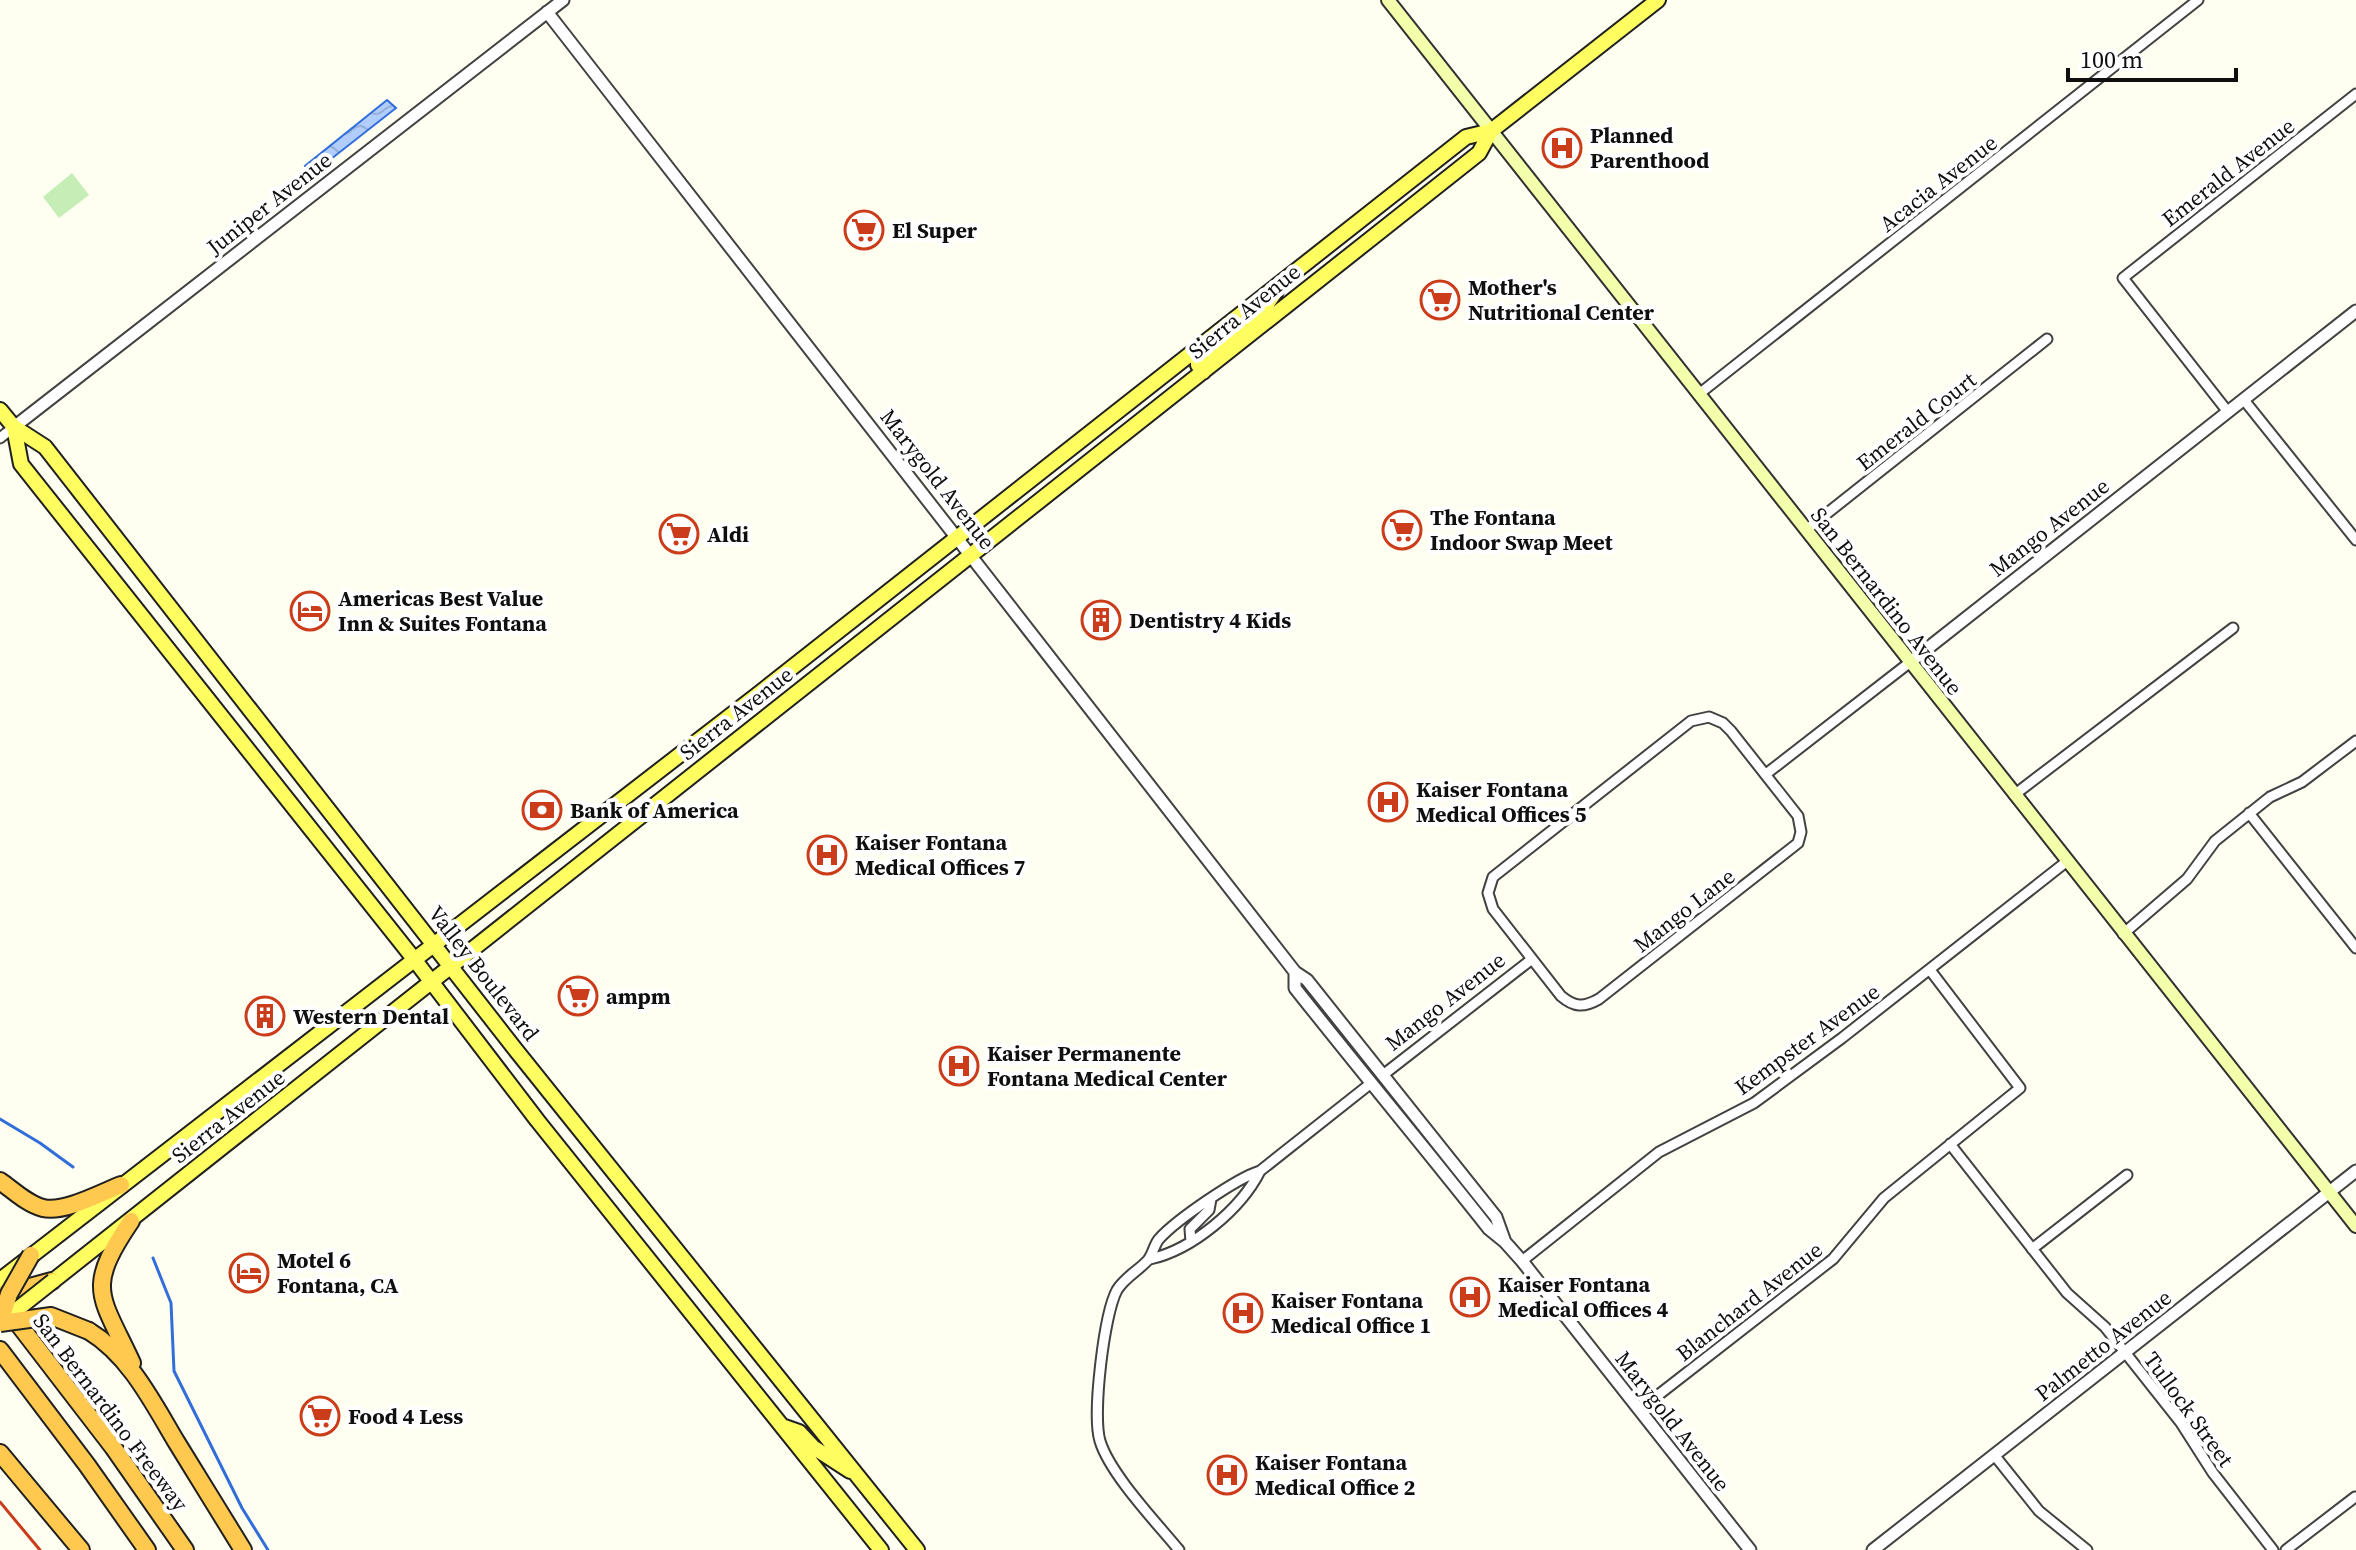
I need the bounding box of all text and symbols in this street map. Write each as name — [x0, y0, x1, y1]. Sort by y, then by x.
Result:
scale bar — [2068, 32, 2236, 82]
text: 100 m — [2080, 43, 2143, 76]
street label: Emerald Avenue — [2155, 111, 2301, 233]
place label: Planned Parenthood — [1590, 120, 1709, 175]
hospital icon: Planned Parenthood — [1541, 127, 1583, 169]
street label: Acacia Avenue — [1873, 127, 2003, 239]
street label: Juniper Avenue — [200, 145, 338, 262]
supermarket icon: El Super — [843, 209, 885, 251]
place label: El Super — [892, 215, 978, 245]
street label: Sierra Avenue — [1182, 257, 1306, 365]
place label: Mother's Nutritional Center — [1468, 272, 1655, 327]
supermarket icon: Mother's Nutritional Center — [1419, 279, 1461, 321]
street label: Emerald Court — [1850, 364, 1983, 477]
street label: Marygold Avenue — [874, 403, 1002, 555]
street label: Mango Avenue — [1983, 471, 2115, 583]
street label: San Bernardino Avenue — [1804, 501, 1970, 701]
place label: The Fontana Indoor Swap Meet — [1430, 502, 1614, 557]
supermarket icon: The Fontana Indoor Swap Meet — [1381, 509, 1423, 551]
supermarket icon: Aldi — [658, 513, 700, 555]
place label: Aldi — [707, 519, 749, 549]
place label: Americas Best Value Inn & Suites Fontana — [338, 583, 547, 638]
hotel icon: Americas Best Value Inn & Suites Fontana — [289, 590, 331, 632]
building icon: Dentistry 4 Kids — [1080, 599, 1122, 641]
place label: Dentistry 4 Kids — [1129, 605, 1291, 635]
street label: Sierra Avenue — [673, 659, 799, 767]
place label: Kaiser Fontana Medical Offices 5 — [1416, 774, 1587, 829]
hospital icon: Kaiser Fontana Medical Offices 5 — [1367, 781, 1409, 823]
bank icon: Bank of America — [521, 789, 563, 831]
place label: Bank of America — [570, 795, 739, 825]
place label: Kaiser Fontana Medical Offices 7 — [855, 827, 1026, 882]
hospital icon: Kaiser Fontana Medical Offices 7 — [806, 834, 848, 876]
street label: Mango Lane — [1627, 861, 1741, 959]
street label: Valley Boulevard — [422, 899, 547, 1047]
street label: Mango Avenue — [1379, 945, 1511, 1057]
supermarket icon: ampm — [557, 975, 599, 1017]
street label: Kempster Avenue — [1728, 976, 1886, 1102]
place label: ampm — [606, 981, 671, 1011]
building icon: Western Dental — [244, 995, 286, 1037]
place label: Western Dental — [293, 1001, 449, 1031]
place label: Kaiser Permanente Fontana Medical Center — [987, 1038, 1228, 1093]
hospital icon: Kaiser Permanente Fontana Medical Center — [938, 1045, 980, 1087]
street label: Sierra Avenue — [165, 1062, 291, 1170]
street label: Blanchard Avenue — [1670, 1234, 1828, 1368]
place label: Motel 6 Fontana, CA — [277, 1245, 399, 1300]
hotel icon: Motel 6 Fontana, CA — [228, 1252, 270, 1294]
place label: Kaiser Fontana Medical Offices 4 — [1498, 1269, 1669, 1324]
hospital icon: Kaiser Fontana Medical Offices 4 — [1449, 1276, 1491, 1318]
street label: Palmetto Avenue — [2028, 1282, 2178, 1408]
place label: Kaiser Fontana Medical Office 1 — [1271, 1285, 1431, 1340]
hospital icon: Kaiser Fontana Medical Office 1 — [1222, 1292, 1264, 1334]
street label: San Bernardino Freeway — [27, 1307, 196, 1518]
street label: Marygold Avenue — [1609, 1345, 1737, 1497]
street label: Tullock Street — [2137, 1345, 2241, 1473]
supermarket icon: Food 4 Less — [299, 1395, 341, 1437]
place label: Food 4 Less — [348, 1401, 463, 1431]
place label: Kaiser Fontana Medical Office 2 — [1255, 1447, 1416, 1502]
hospital icon: Kaiser Fontana Medical Office 2 — [1206, 1454, 1248, 1496]

